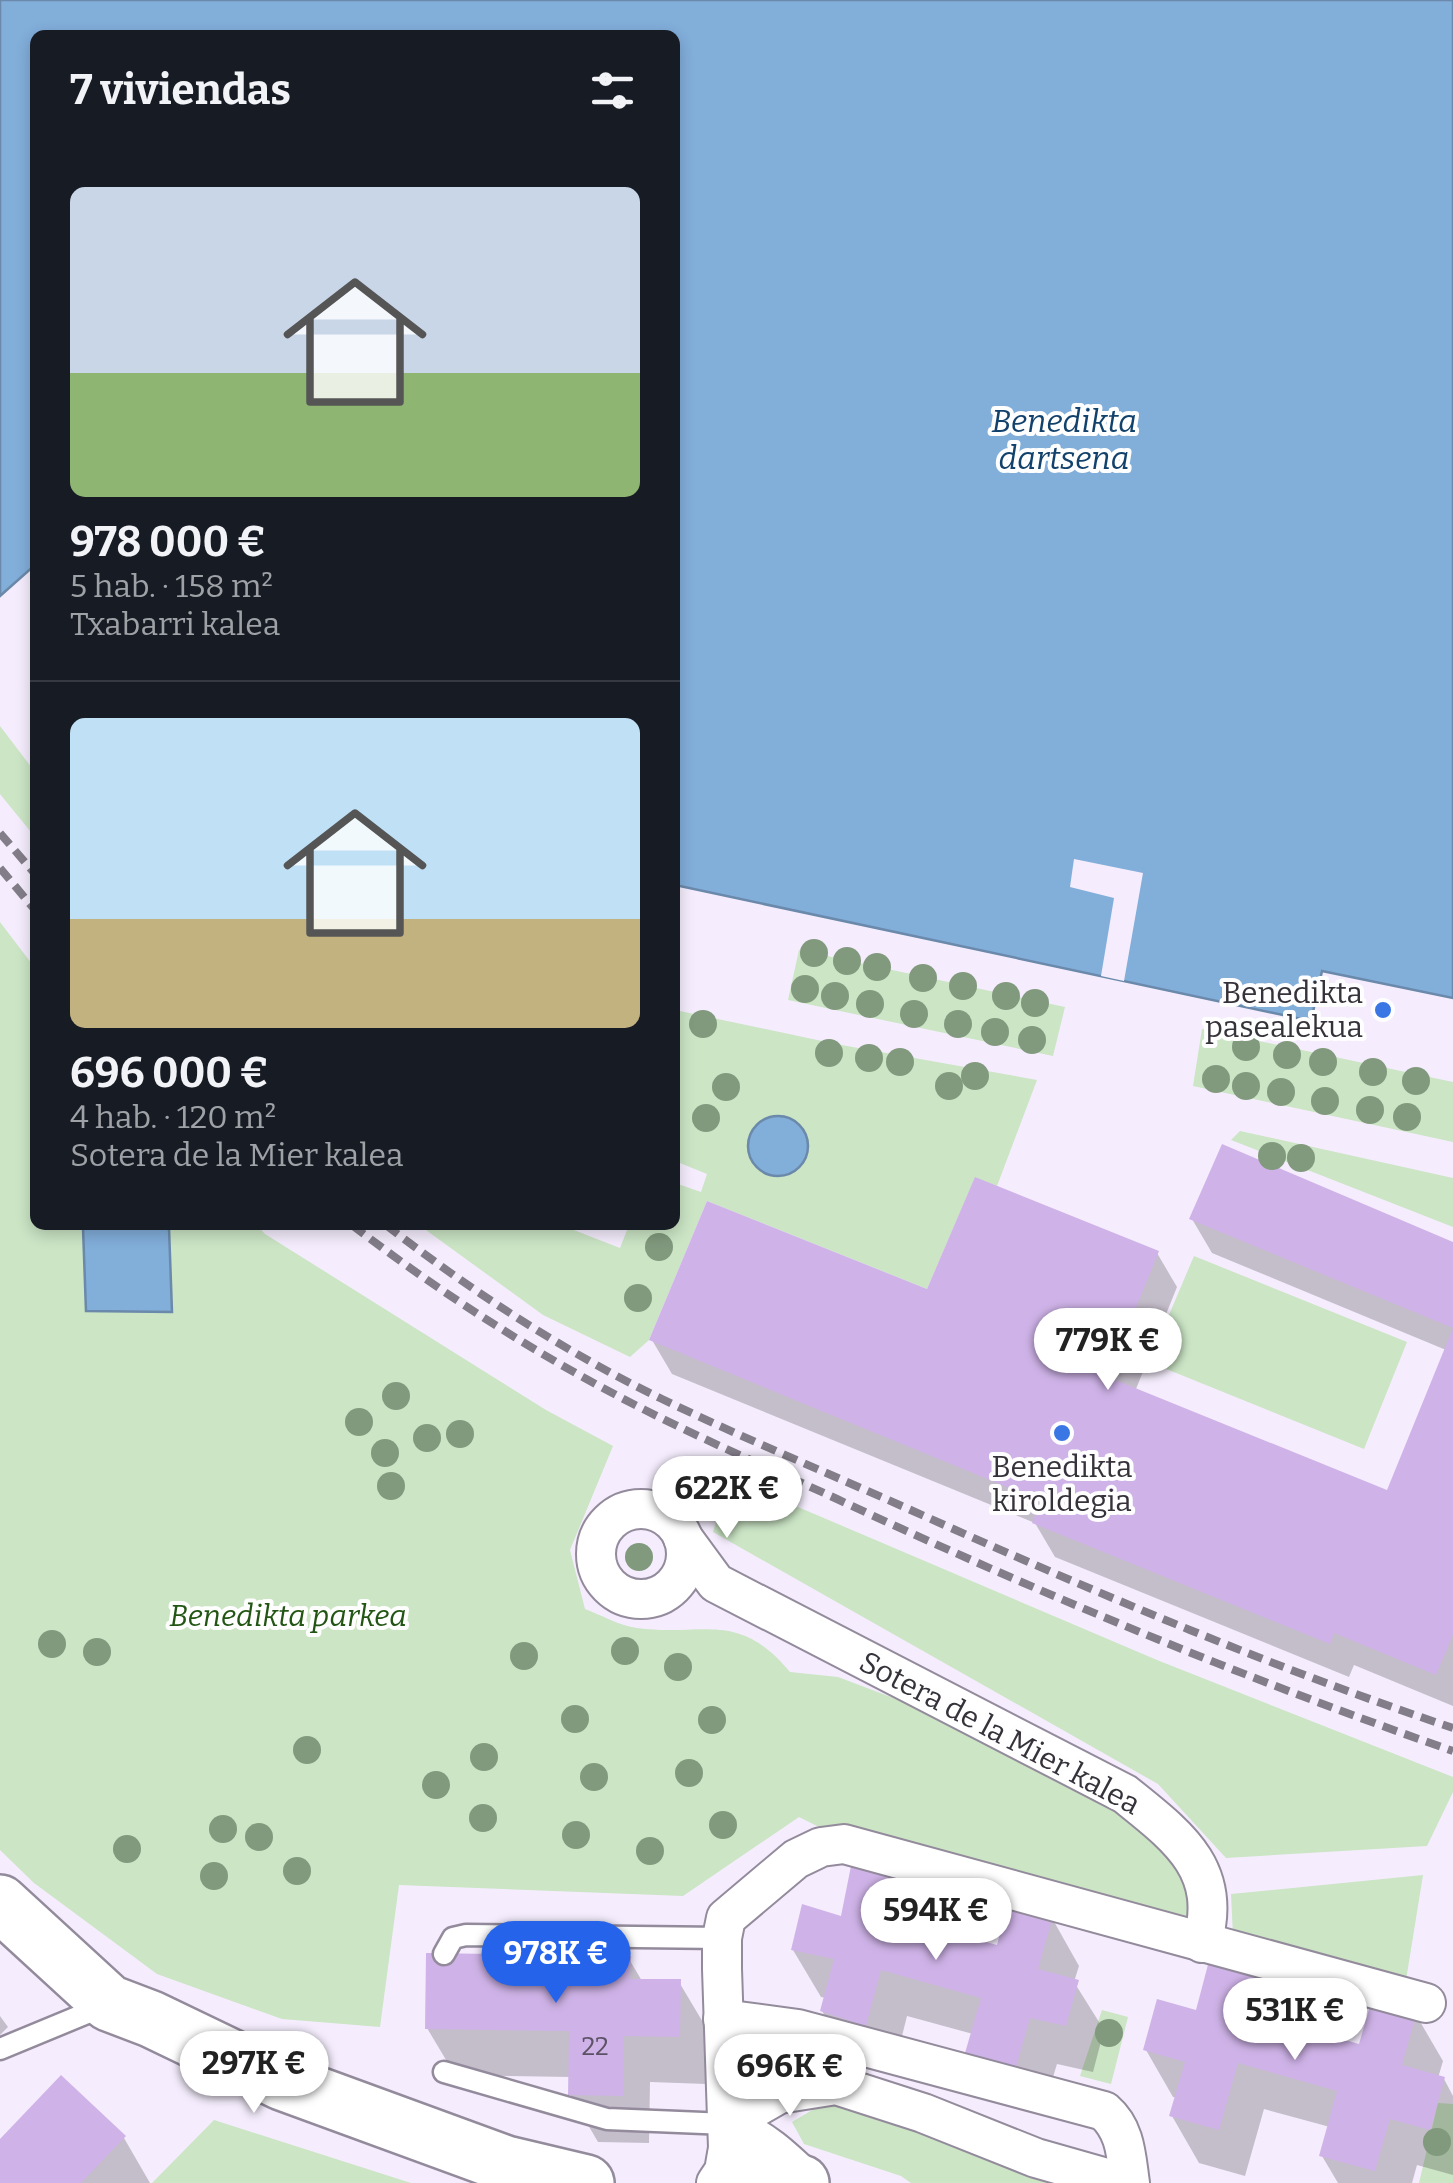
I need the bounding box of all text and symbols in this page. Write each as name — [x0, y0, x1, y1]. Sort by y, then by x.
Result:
icon: filters — [585, 63, 640, 118]
text: 7 viviendas — [70, 65, 291, 115]
icon: home — [265, 252, 445, 432]
water label: Benedikta dartsena — [991, 402, 1137, 477]
text: 978 000 € — [70, 517, 266, 567]
text: 5 hab. · 158 m² — [70, 567, 273, 605]
text: Txabarri kalea — [70, 605, 280, 643]
icon: home — [265, 783, 445, 963]
place label: Benedikta pasealekua — [1205, 975, 1363, 1045]
marker: Benedikta pasealekua — [1372, 999, 1394, 1021]
text: 696 000 € — [70, 1048, 269, 1098]
text: 4 hab. · 120 m² — [70, 1098, 276, 1136]
text: Sotera de la Mier kalea — [70, 1136, 404, 1174]
pin: 779K € — [1027, 1308, 1189, 1393]
text: 779K € — [1056, 1321, 1160, 1359]
marker: Benedikta kiroldegia — [1051, 1422, 1073, 1444]
place label: Benedikta kiroldegia — [991, 1449, 1133, 1519]
pin: 622K € — [646, 1456, 808, 1541]
text: 622K € — [674, 1469, 780, 1507]
park label: Benedikta parkea — [169, 1598, 407, 1634]
street label: Sotera de la Mier kalea — [854, 1644, 1146, 1822]
pin: 594K € — [855, 1878, 1017, 1963]
text: 594K € — [883, 1891, 989, 1929]
pin: 978K € — [475, 1921, 637, 2006]
text: 978K € — [504, 1934, 608, 1972]
pin: 531K € — [1214, 1978, 1376, 2063]
text: 531K € — [1245, 1991, 1345, 2029]
pin: 297K € — [173, 2031, 335, 2116]
house number: 22 — [581, 2032, 609, 2062]
pin: 696K € — [709, 2034, 871, 2119]
text: 297K € — [202, 2044, 306, 2082]
text: 696K € — [736, 2047, 844, 2085]

